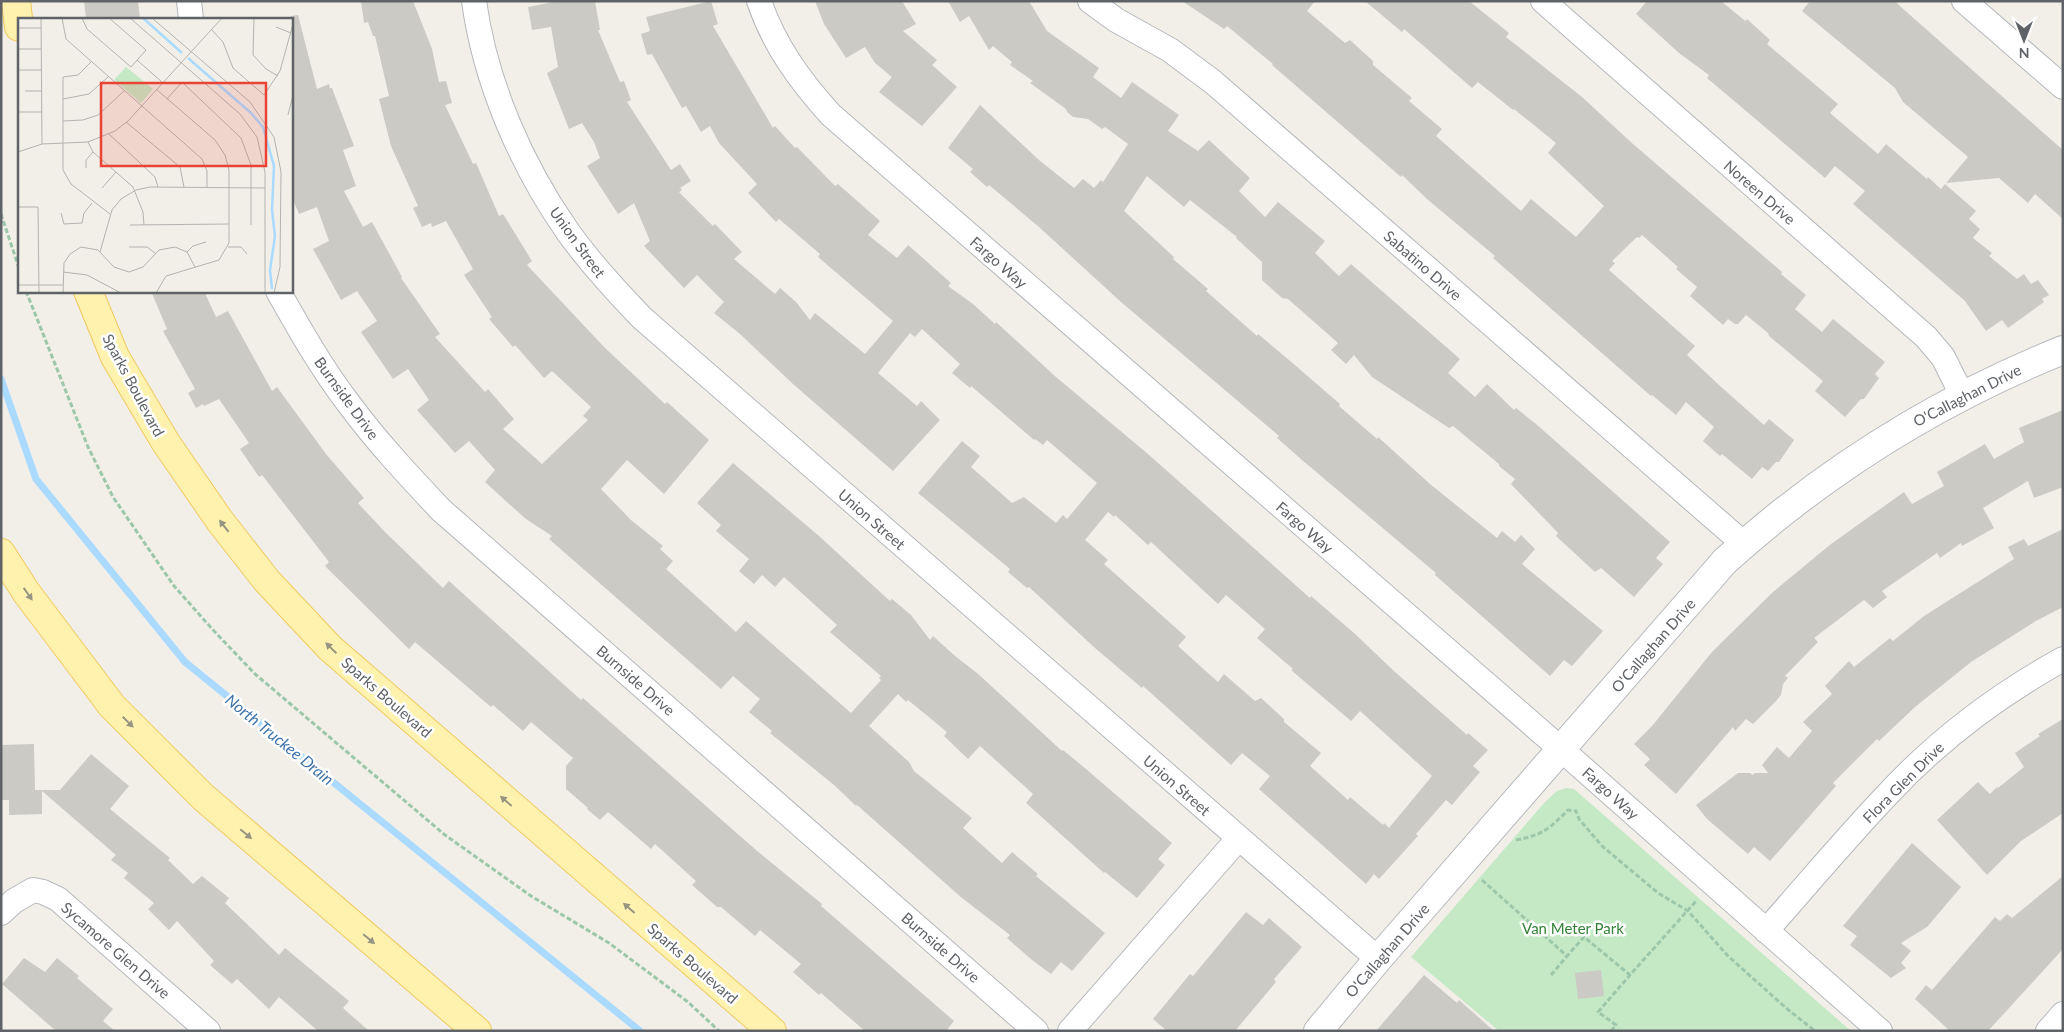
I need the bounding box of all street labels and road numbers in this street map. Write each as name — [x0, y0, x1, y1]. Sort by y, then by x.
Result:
street label: Noreen Drive — [1721, 156, 1799, 228]
street label: Union Street — [546, 203, 610, 281]
street label: Sabatino Drive — [1381, 226, 1466, 304]
street label: Fargo Way — [967, 232, 1031, 292]
street label: Sparks Boulevard — [99, 331, 169, 439]
street label: Burnside Drive — [311, 353, 383, 443]
street label: O'Callaghan Drive — [1910, 360, 2024, 430]
street label: Union Street — [835, 485, 910, 553]
street label: Fargo Way — [1273, 497, 1337, 557]
street label: O'Callaghan Drive — [1607, 594, 1699, 696]
street label: Burnside Drive — [593, 641, 679, 719]
street label: Sparks Boulevard — [338, 653, 436, 741]
street label: Flora Glen Drive — [1859, 738, 1947, 826]
street label: Union Street — [1140, 751, 1215, 819]
street label: Fargo Way — [1579, 763, 1643, 823]
street label: Sycamore Glen Drive — [58, 898, 174, 1002]
street label: O'Callaghan Drive — [1341, 899, 1433, 1001]
street label: Burnside Drive — [898, 908, 984, 986]
street label: Sparks Boulevard — [644, 919, 742, 1007]

